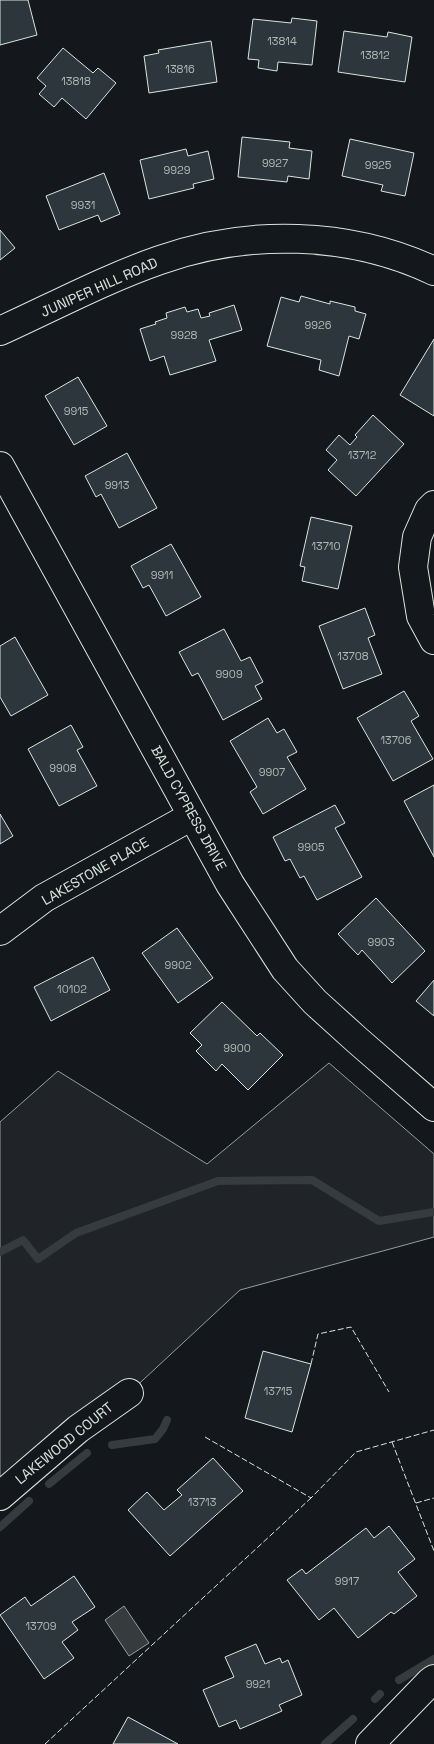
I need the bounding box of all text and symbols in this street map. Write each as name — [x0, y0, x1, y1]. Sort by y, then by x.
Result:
house number: 13814 — [267, 34, 297, 48]
house number: 13812 — [360, 48, 390, 62]
house number: 13816 — [165, 62, 195, 76]
house number: 13818 — [61, 74, 91, 88]
house number: 9927 — [262, 156, 288, 170]
house number: 9925 — [365, 158, 392, 172]
house number: 9929 — [164, 163, 191, 177]
house number: 9931 — [71, 198, 95, 212]
street label: JUNIPER HILL ROAD — [38, 253, 160, 321]
house number: 9926 — [305, 318, 332, 332]
house number: 9928 — [171, 328, 198, 342]
house number: 9915 — [64, 404, 89, 418]
house number: 13712 — [348, 448, 377, 462]
house number: 9913 — [105, 478, 130, 492]
house number: 13710 — [312, 539, 341, 553]
house number: 9911 — [151, 568, 173, 582]
house number: 13708 — [337, 649, 369, 663]
house number: 9909 — [215, 667, 243, 681]
house number: 13706 — [380, 733, 412, 747]
street label: BALD CYPRESS DRIVE — [147, 742, 231, 874]
house number: 9908 — [49, 761, 77, 775]
house number: 9907 — [259, 765, 285, 779]
street label: LAKESTONE PLACE — [38, 833, 152, 909]
house number: 9905 — [297, 840, 325, 854]
house number: 9903 — [367, 935, 395, 949]
house number: 9902 — [164, 958, 192, 972]
house number: 10102 — [57, 982, 87, 996]
house number: 9900 — [223, 1041, 251, 1055]
house number: 13715 — [264, 1384, 293, 1398]
street label: LAKEWOOD COURT — [11, 1398, 117, 1488]
house number: 13713 — [188, 1495, 217, 1509]
house number: 9917 — [335, 1574, 359, 1588]
house number: 13709 — [25, 1619, 57, 1633]
house number: 9921 — [246, 1677, 270, 1691]

